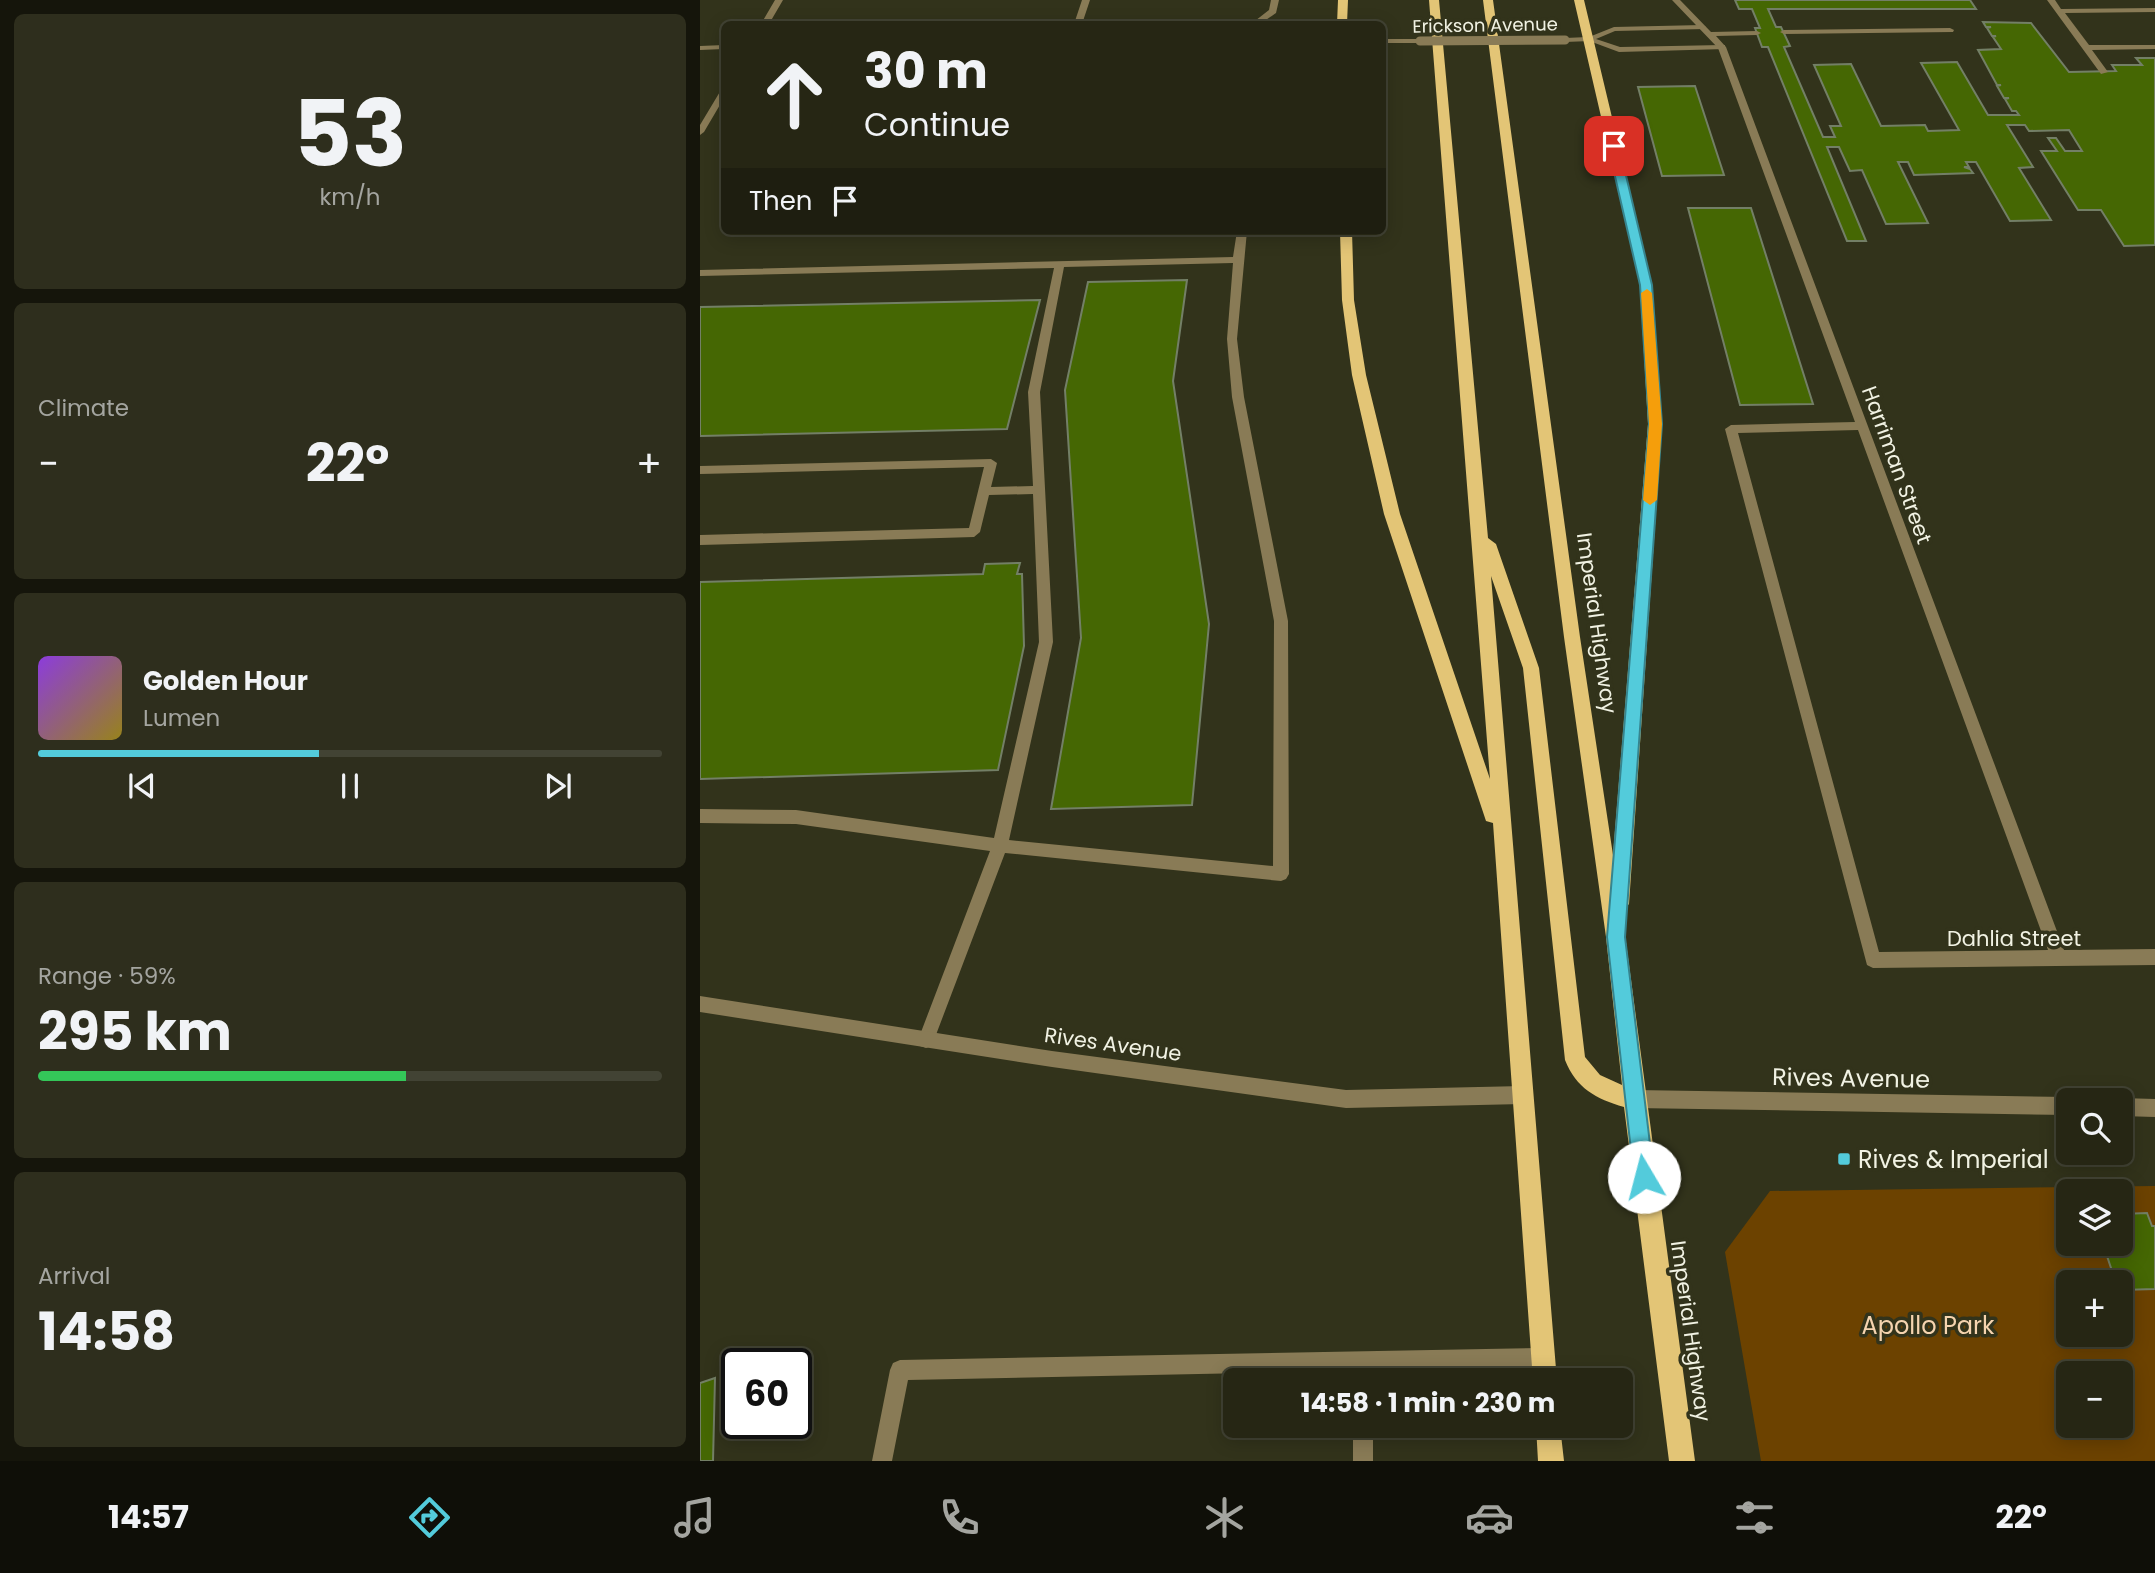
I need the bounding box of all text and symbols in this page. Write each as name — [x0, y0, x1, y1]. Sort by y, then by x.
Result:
street label: Erickson Avenue — [1412, 11, 1558, 39]
text: 30 m — [864, 37, 988, 105]
icon: ahead — [749, 49, 840, 140]
text: 53 — [293, 70, 407, 198]
text: Continue — [864, 102, 1010, 147]
pin — [1584, 116, 1644, 176]
icon: arrive — [1595, 127, 1633, 165]
text: km/h — [319, 181, 381, 213]
icon: arrive — [826, 182, 864, 220]
text: Then — [749, 183, 812, 219]
street label: Harriman Street — [1855, 382, 1939, 548]
text: Climate — [38, 392, 129, 424]
text: 22° — [306, 427, 389, 500]
text: − — [38, 437, 59, 490]
text: + — [636, 437, 662, 490]
street label: Imperial Highway — [1570, 531, 1624, 716]
text: Golden Hour — [143, 663, 308, 699]
text: Lumen — [143, 702, 220, 734]
icon: previous — [123, 767, 161, 805]
icon: pause — [331, 767, 369, 805]
icon: next — [539, 767, 577, 805]
street label: Dahlia Street — [1947, 924, 2081, 953]
text: Range · 59% — [38, 960, 176, 992]
text: 295 km — [38, 995, 232, 1068]
street label: Rives Avenue — [1043, 1020, 1183, 1068]
street label: Rives Avenue — [1772, 1060, 1930, 1096]
map controls — [2056, 1088, 2133, 1438]
button: search — [2056, 1088, 2133, 1165]
position arrow — [1607, 1140, 1681, 1214]
place label: Rives & Imperial — [1858, 1143, 2049, 1176]
marker: Rives & Imperial — [1836, 1151, 1852, 1167]
button: layers — [2056, 1179, 2133, 1256]
street label: Imperial Highway — [1664, 1239, 1718, 1424]
text: Arrival — [38, 1260, 110, 1292]
button: + — [2056, 1270, 2133, 1347]
text: 14:58 — [38, 1295, 175, 1368]
park label: Apollo Park — [1862, 1309, 1995, 1342]
speed limit sign: 60 — [721, 1348, 812, 1439]
button: − — [2056, 1361, 2133, 1438]
text: 14:58 · 1 min · 230 m — [1301, 1385, 1555, 1421]
icon: directions — [405, 1493, 454, 1542]
icon: music — [670, 1493, 719, 1542]
icon: phone — [935, 1493, 984, 1542]
icon: climate — [1200, 1493, 1249, 1542]
icon: car — [1465, 1493, 1514, 1542]
icon: filters — [1730, 1493, 1779, 1542]
text: 14:57 — [108, 1494, 189, 1539]
text: 22° — [1996, 1494, 2047, 1539]

